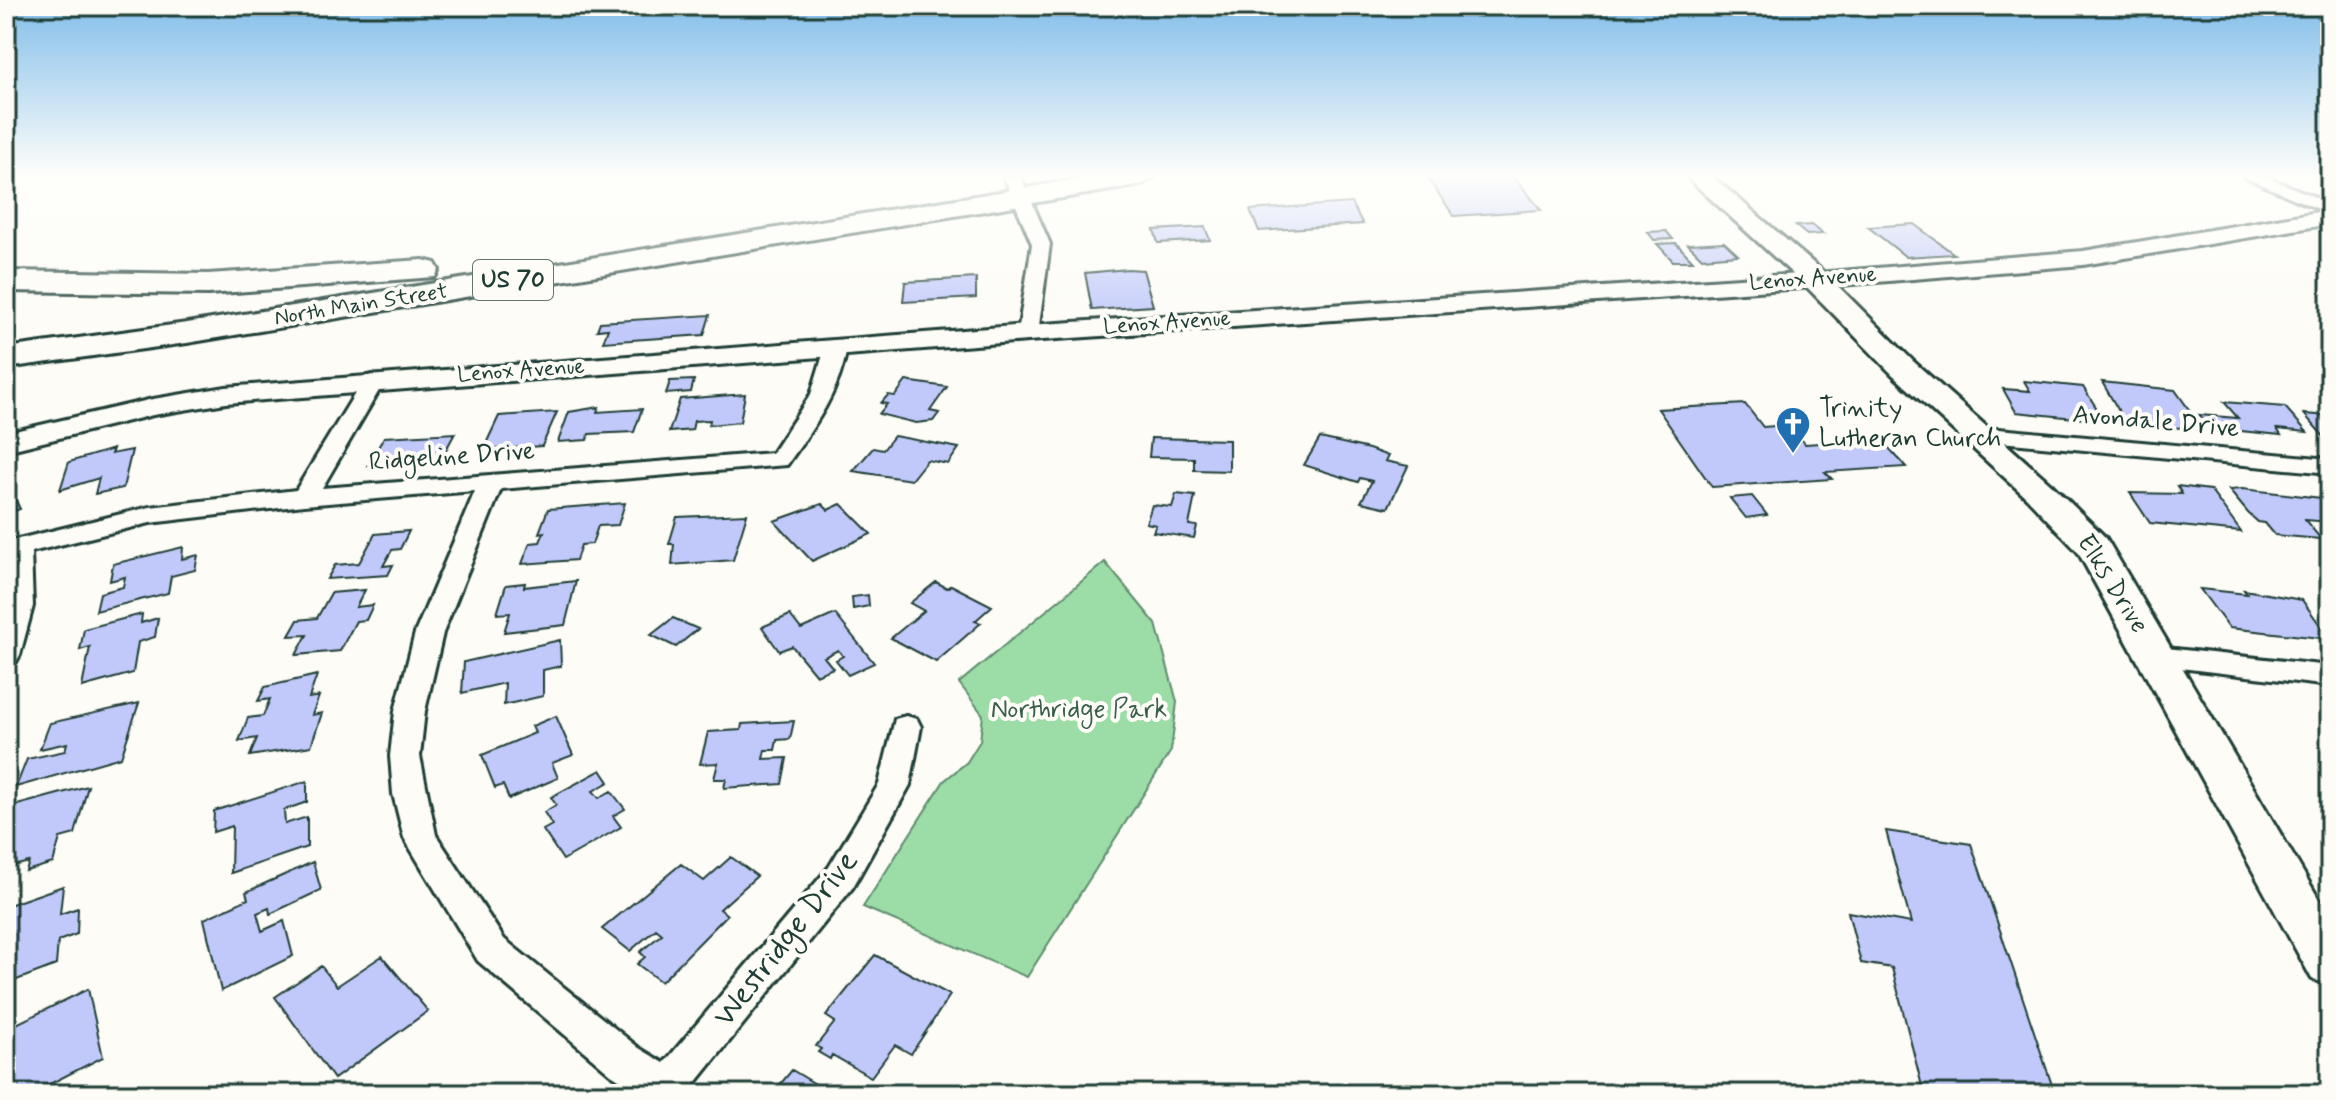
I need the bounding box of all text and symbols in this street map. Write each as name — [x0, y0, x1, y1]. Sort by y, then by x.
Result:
road number: US 70 — [473, 260, 553, 300]
street label: Lenox Avenue — [1748, 261, 1878, 297]
street label: North Main Street — [272, 277, 450, 333]
street label: Lenox Avenue — [1102, 305, 1232, 341]
street label: Lenox Avenue — [456, 353, 586, 389]
place label: Trinity Lutheran Church — [1819, 392, 2001, 456]
street label: Avondale Drive — [2071, 398, 2241, 446]
church icon: Trinity Lutheran Church — [1774, 405, 1812, 455]
street label: Ridgeline Drive — [368, 434, 536, 482]
street label: Elks Drive — [2068, 528, 2156, 640]
park label: Northridge Park — [991, 693, 1167, 729]
street label: Westridge Drive — [704, 842, 870, 1037]

